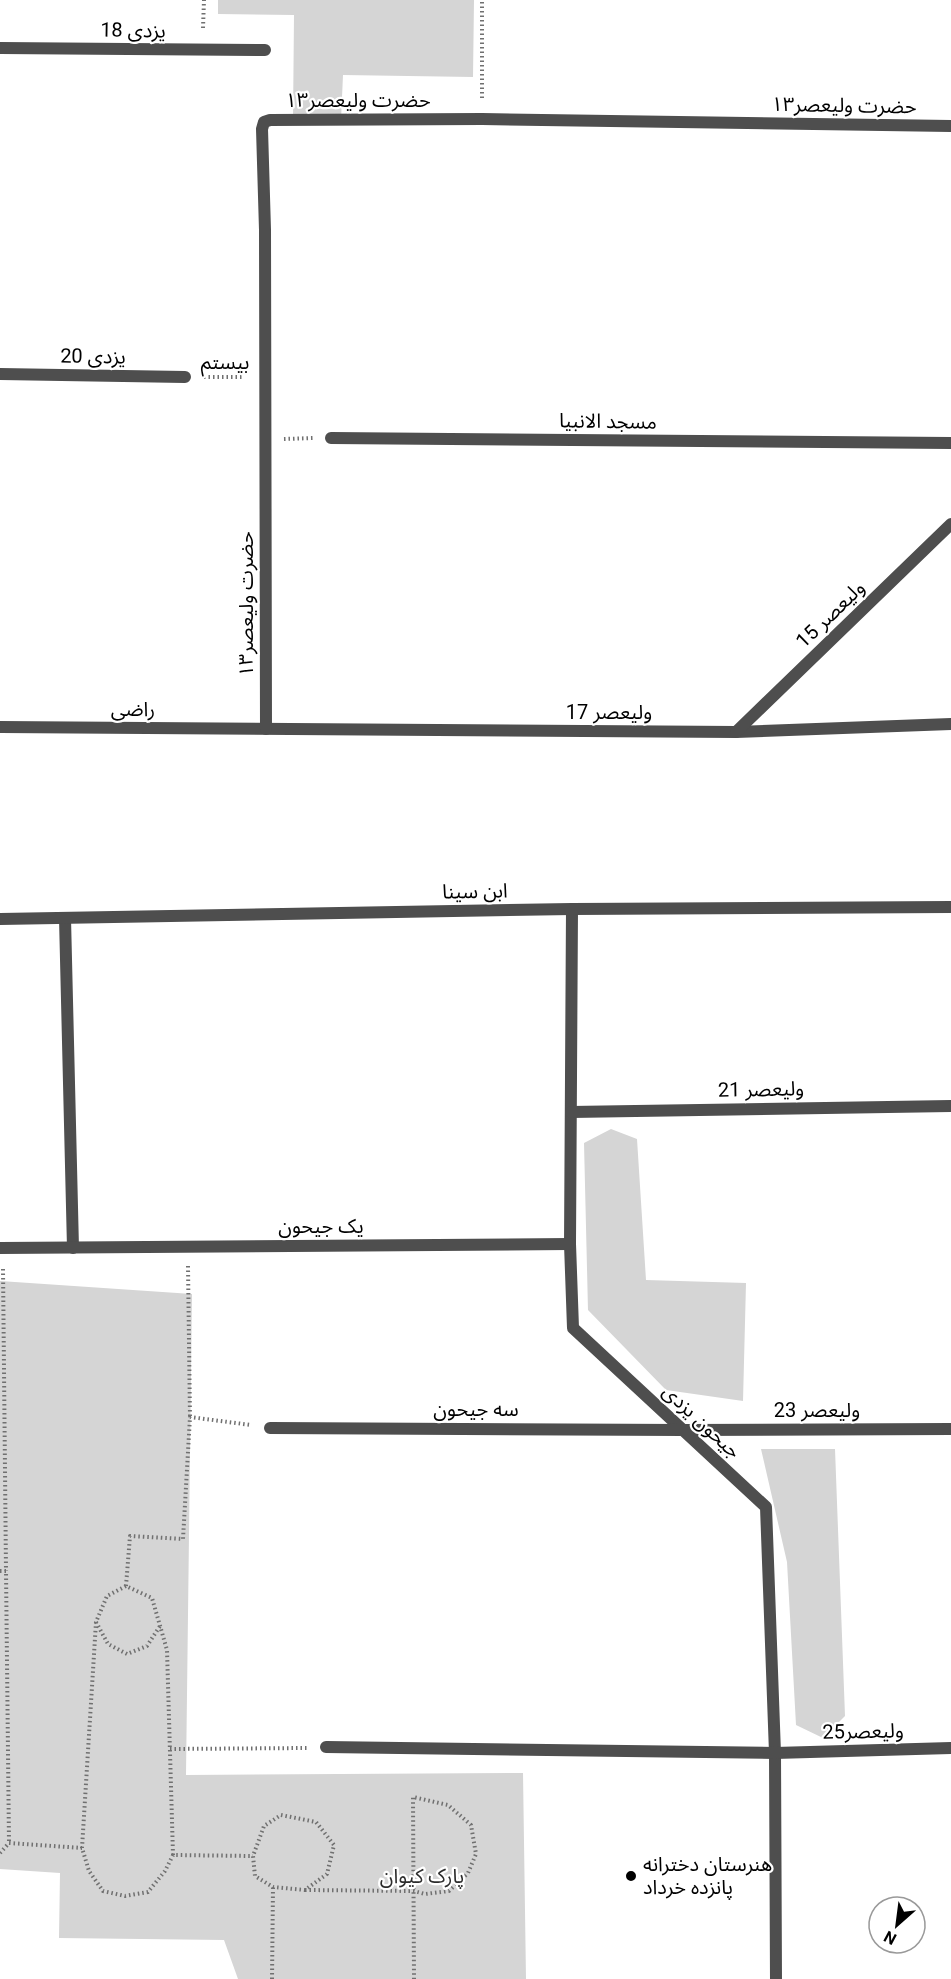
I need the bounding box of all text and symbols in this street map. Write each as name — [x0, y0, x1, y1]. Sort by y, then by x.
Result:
street label: یزدی 18 — [100, 17, 166, 43]
street label: حضرت ولیعصر۱۳ — [285, 88, 431, 112]
street label: حضرت ولیعصر۱۳ — [771, 92, 917, 118]
street label: یزدی 20 — [60, 343, 126, 369]
street label: بیستم — [201, 350, 249, 377]
street label: مسجد الانبیا — [559, 408, 657, 434]
street label: حضرت ولیعصر۱۳ — [234, 531, 258, 677]
street label: ولیعصر 15 — [791, 575, 869, 653]
street label: راضی — [111, 697, 155, 721]
street label: ولیعصر 17 — [566, 700, 652, 724]
street label: ابن سینا — [442, 878, 508, 904]
street label: ولیعصر 21 — [718, 1076, 804, 1102]
street label: یک جیحون — [278, 1214, 364, 1238]
street label: جیحون یزدی — [658, 1379, 746, 1463]
street label: سه جیحون — [433, 1397, 519, 1421]
street label: ولیعصر 23 — [774, 1398, 860, 1422]
street label: ولیعصر25 — [822, 1718, 904, 1744]
place label: هنرستان دخترانه پانزده خرداد — [643, 1852, 772, 1900]
park label: پارک کیوان — [380, 1864, 464, 1889]
marker: هنرستان دخترانه پانزده خرداد — [624, 1869, 638, 1883]
north arrow — [867, 1895, 927, 1955]
text: N — [881, 1927, 900, 1949]

